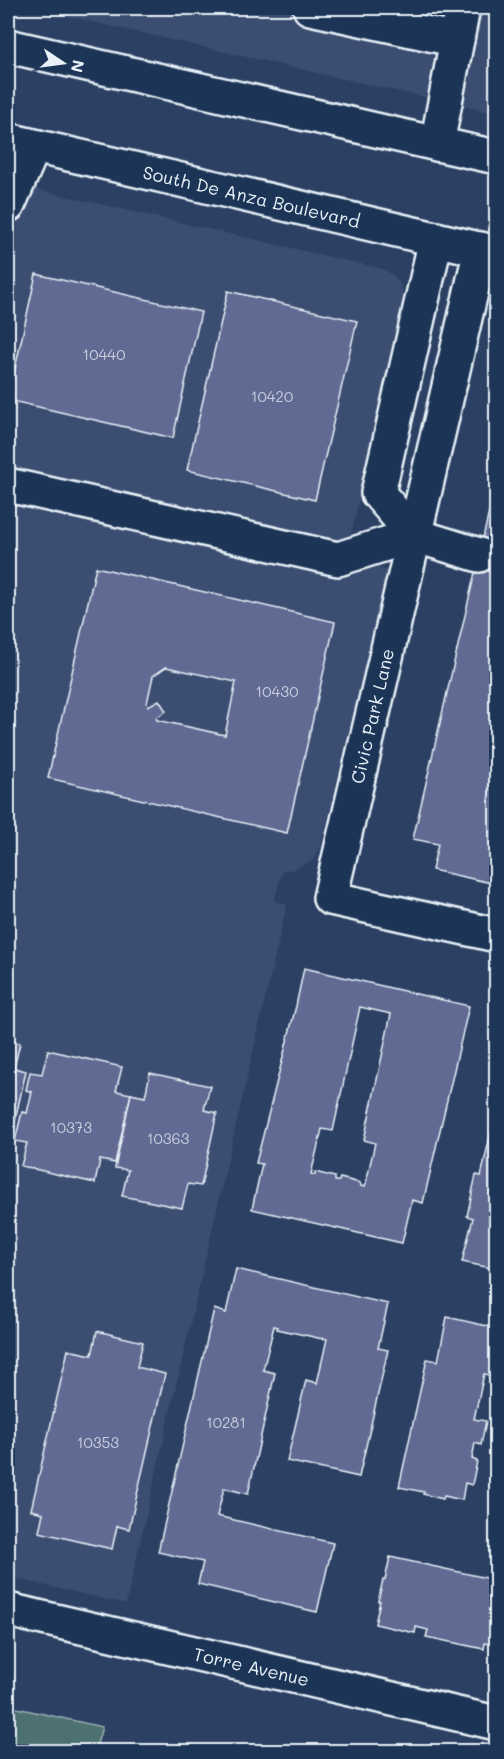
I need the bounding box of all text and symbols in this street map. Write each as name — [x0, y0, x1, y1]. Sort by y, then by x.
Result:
north arrow — [33, 33, 93, 93]
text: N — [67, 58, 90, 75]
street label: South De Anza Boulevard — [141, 160, 362, 233]
house number: 10440 — [83, 344, 125, 364]
house number: 10420 — [251, 386, 293, 406]
street label: Civic Park Lane — [345, 646, 399, 786]
house number: 10430 — [256, 681, 298, 701]
house number: 10373 — [50, 1117, 92, 1137]
house number: 10363 — [147, 1128, 190, 1148]
house number: 10281 — [206, 1412, 246, 1432]
house number: 10353 — [77, 1432, 119, 1452]
street label: Torre Avenue — [191, 1641, 312, 1691]

